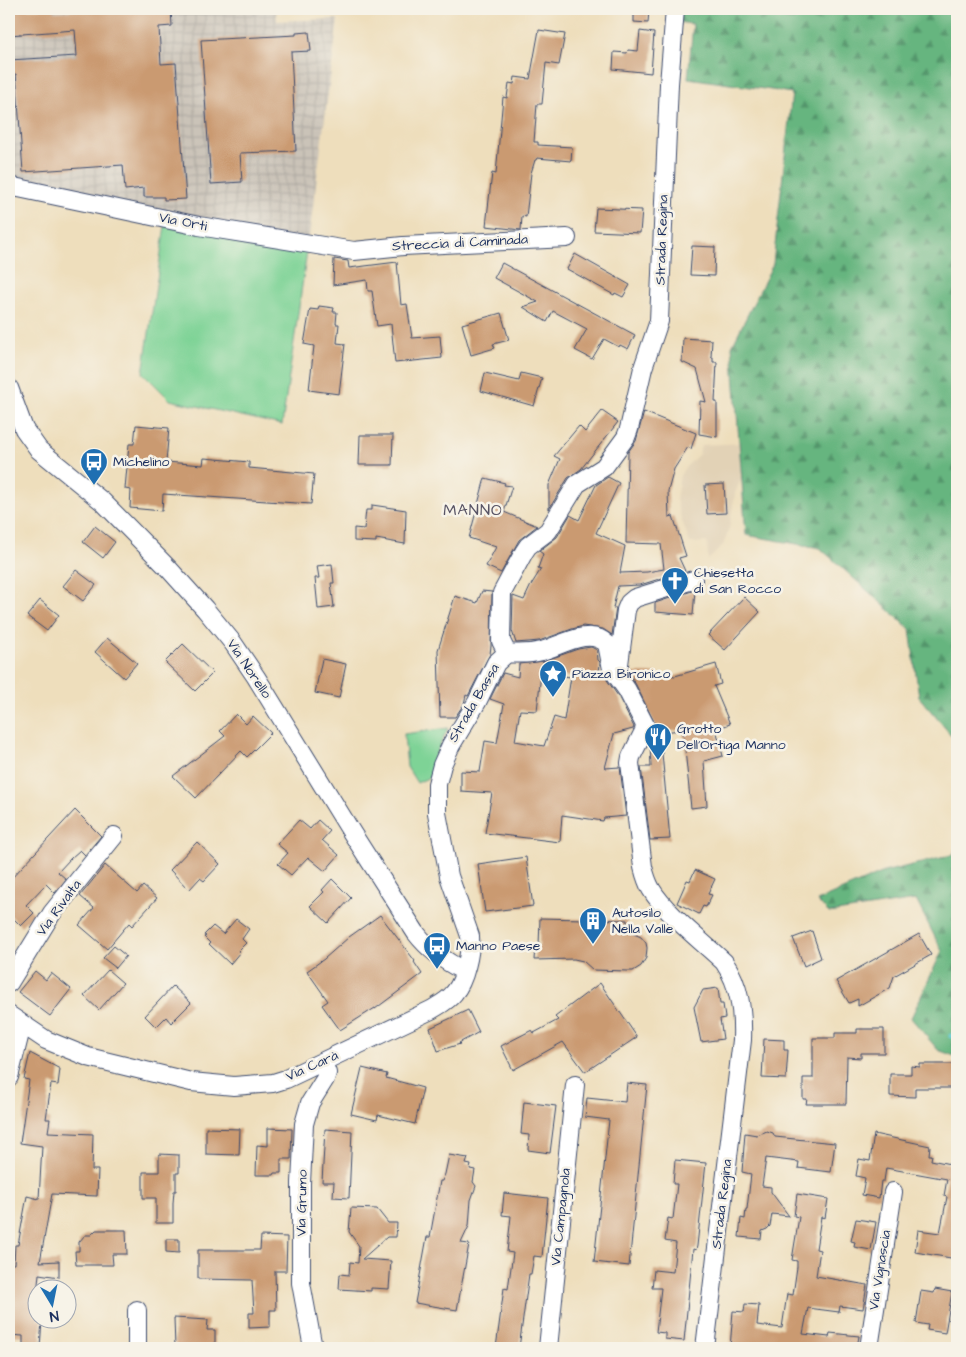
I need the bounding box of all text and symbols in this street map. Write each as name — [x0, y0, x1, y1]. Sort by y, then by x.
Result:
street label: Strada Regina — [650, 194, 674, 286]
street label: Via Orti — [157, 208, 209, 236]
street label: Streccia di Caminada — [392, 229, 528, 257]
bus stop icon: Michelino — [79, 447, 109, 486]
place label: Michelino — [113, 452, 169, 472]
district label: MANNO — [443, 499, 503, 521]
place label: Chiesetta di San Rocco — [694, 563, 781, 599]
church icon: Chiesetta di San Rocco — [660, 566, 690, 605]
street label: Via Norello — [222, 635, 276, 703]
place icon: Piazza Bironico — [538, 659, 568, 698]
street label: Strada Bassa — [443, 660, 505, 746]
place label: Piazza Bironico — [572, 664, 670, 684]
place label: Grotto Dell'Ortiga Manno — [677, 719, 786, 755]
restaurant icon: Grotto Dell'Ortiga Manno — [643, 722, 673, 761]
street label: Via Rivalta — [32, 876, 86, 940]
place label: Autosilo Nella Valle — [612, 903, 674, 939]
building icon: Autosilo Nella Valle — [578, 906, 608, 945]
bus stop icon: Manno Paese — [422, 931, 452, 970]
place label: Manno Paese — [456, 936, 541, 956]
street label: Via Carà — [283, 1046, 341, 1086]
street label: Strada Regina — [707, 1158, 737, 1250]
street label: Via Campagnola — [546, 1167, 576, 1267]
street label: Via Grumo — [291, 1169, 313, 1237]
street label: Via Vignascia — [864, 1228, 896, 1312]
north arrow — [28, 1280, 78, 1330]
text: N — [48, 1305, 60, 1326]

